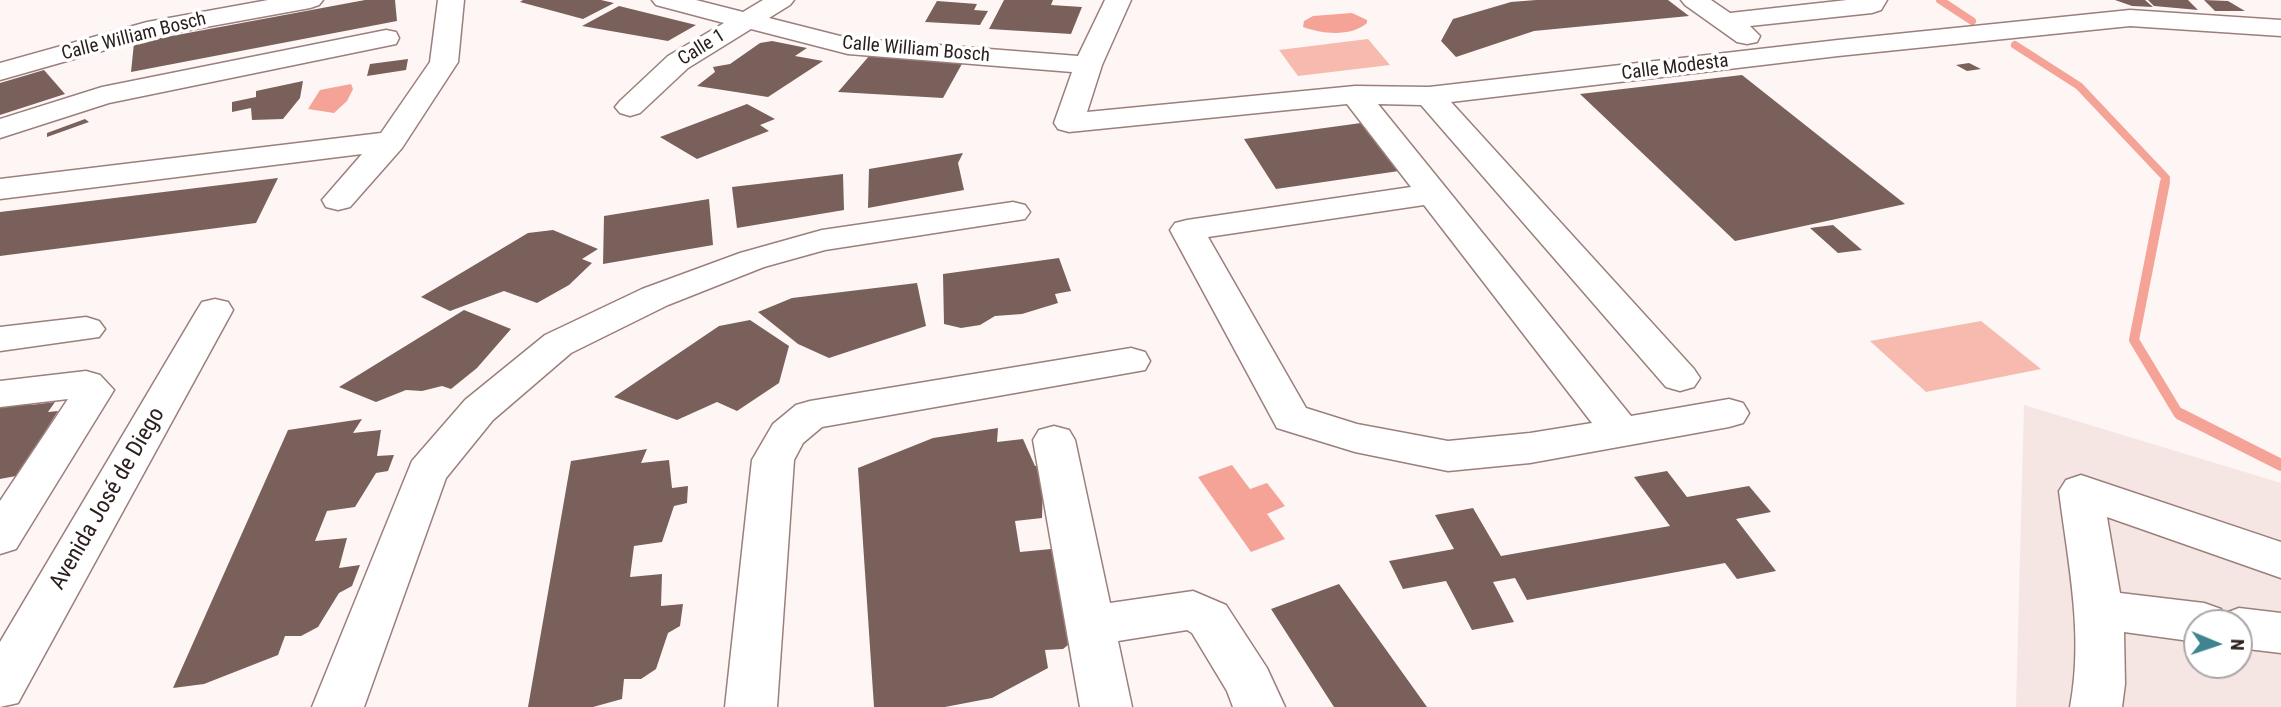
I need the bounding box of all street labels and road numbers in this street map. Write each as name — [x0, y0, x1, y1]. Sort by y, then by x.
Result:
street label: Calle William Bosch — [59, 8, 209, 66]
street label: Calle 1 — [674, 25, 730, 71]
street label: Calle William Bosch — [841, 32, 991, 68]
street label: Calle Modesta — [1620, 50, 1730, 86]
street label: Avenida José de Diego — [45, 403, 171, 595]

